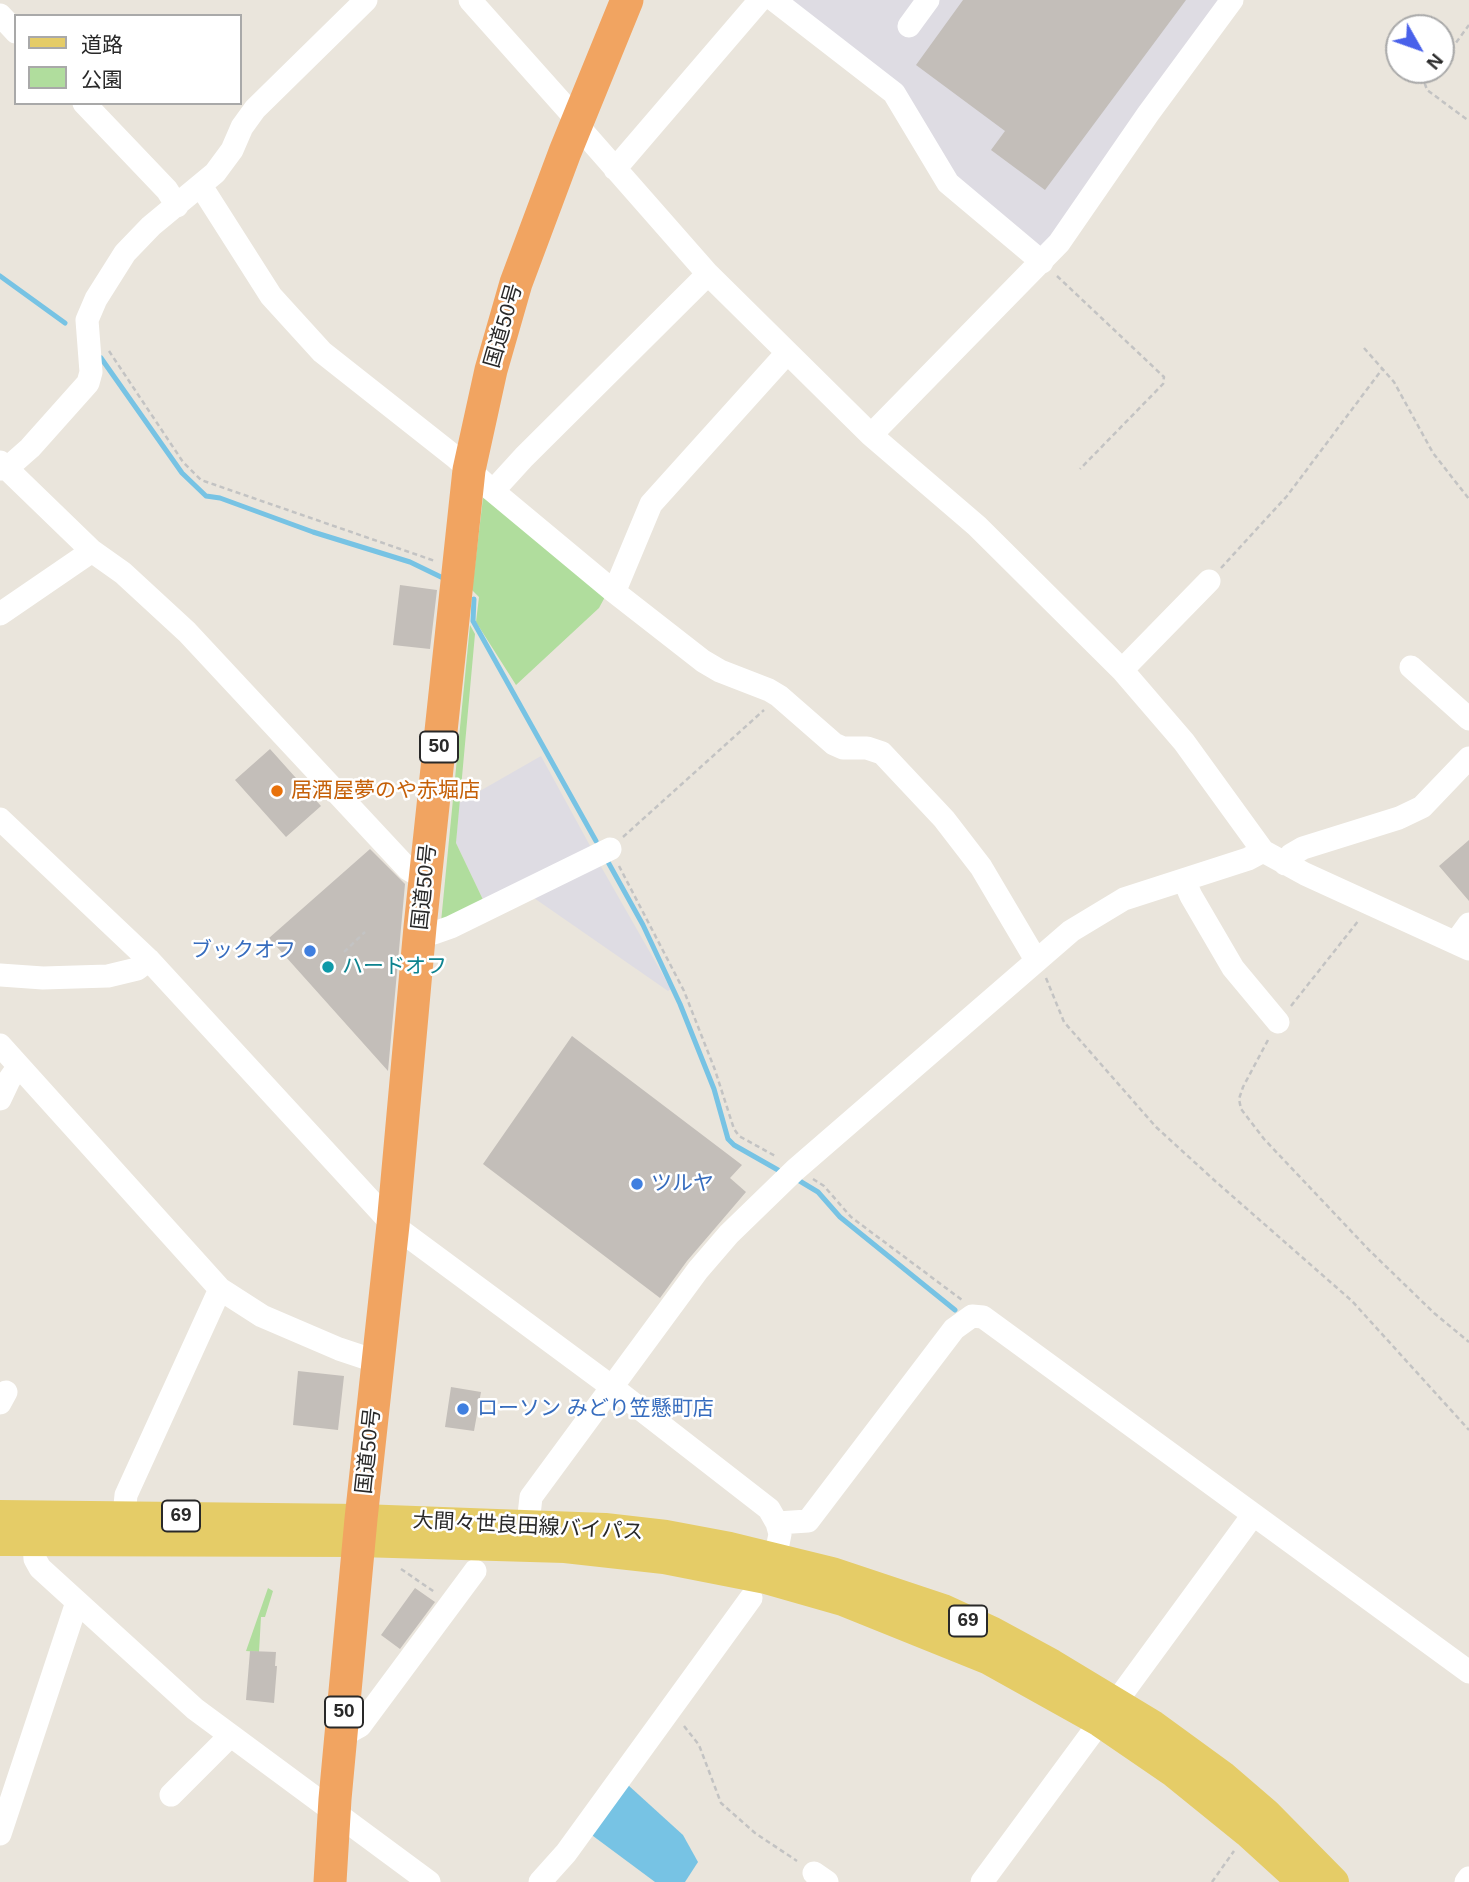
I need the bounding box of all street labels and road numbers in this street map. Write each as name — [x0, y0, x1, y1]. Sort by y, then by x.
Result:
street label: 国道50号 — [480, 281, 528, 371]
road number: 50 — [420, 732, 458, 762]
street label: 国道50号 — [408, 843, 442, 931]
street label: 国道50号 — [352, 1407, 386, 1495]
road number: 69 — [162, 1500, 200, 1532]
street label: 大間々世良田線バイパス — [412, 1508, 644, 1546]
road number: 69 — [949, 1606, 987, 1637]
road number: 50 — [325, 1696, 363, 1728]

